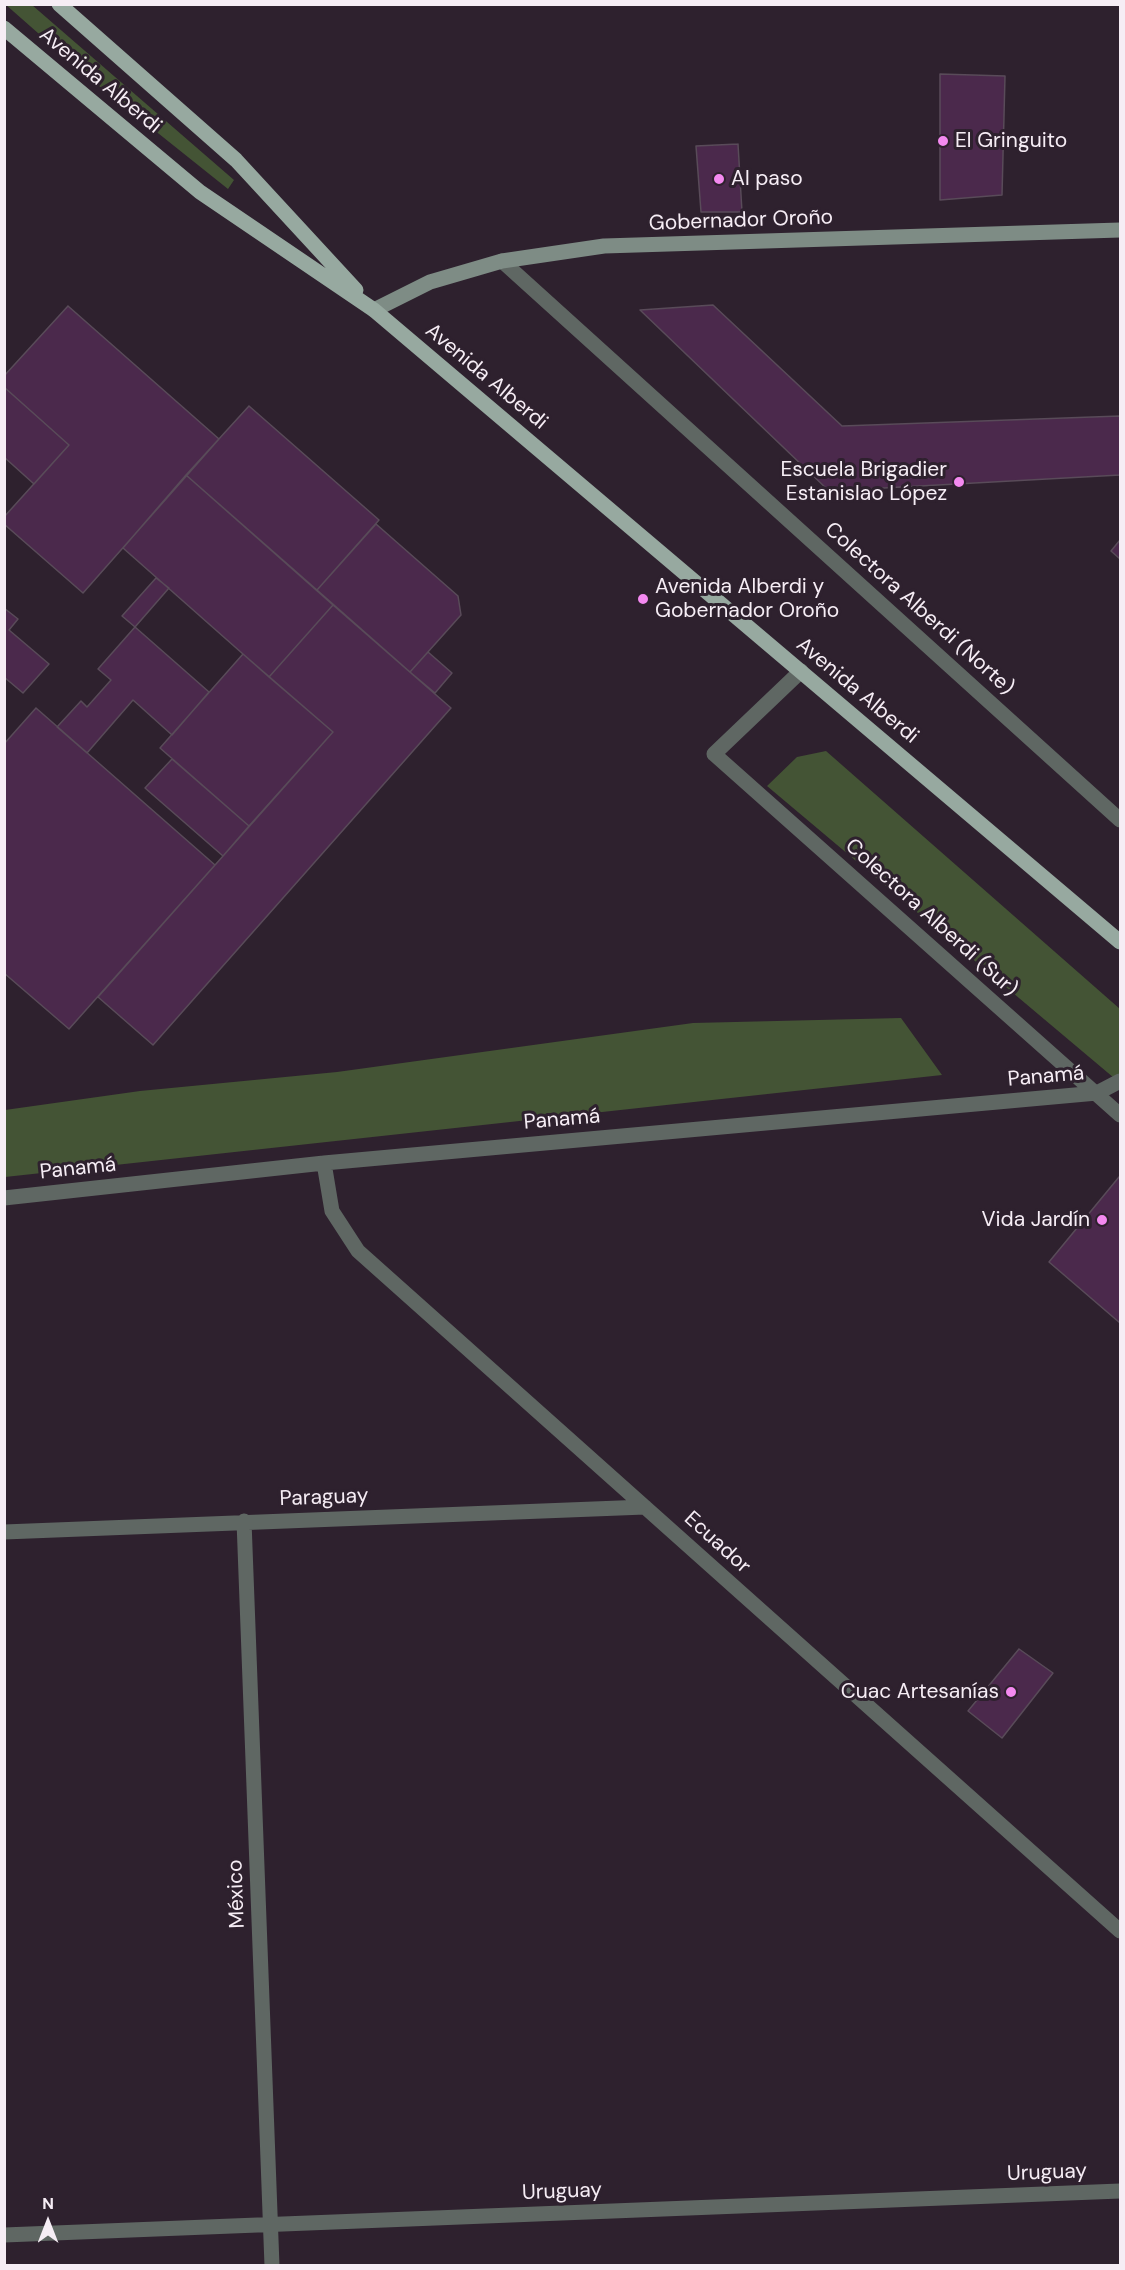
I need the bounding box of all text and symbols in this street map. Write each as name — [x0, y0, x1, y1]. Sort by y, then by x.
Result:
street label: Avenida Alberdi — [34, 23, 166, 139]
place label: El Gringuito — [955, 128, 1067, 154]
marker: El Gringuito — [936, 134, 950, 148]
place label: Al paso — [731, 166, 803, 192]
marker: Al paso — [712, 172, 726, 186]
street label: Gobernador Oroño — [648, 205, 834, 237]
street label: Avenida Alberdi — [420, 319, 552, 435]
place label: Escuela Brigadier Estanislao López — [780, 457, 947, 507]
marker: Escuela Brigadier Estanislao López — [952, 475, 966, 489]
street label: Colectora Alberdi (Norte) — [819, 517, 1019, 701]
place label: Avenida Alberdi y Gobernador Oroño — [655, 574, 839, 624]
marker: Avenida Alberdi y Gobernador Oroño — [636, 592, 650, 606]
street label: Avenida Alberdi — [791, 633, 923, 749]
street label: Colectora Alberdi (Sur) — [840, 834, 1022, 1002]
street label: Panamá — [1007, 1061, 1085, 1093]
street label: Panamá — [523, 1104, 601, 1136]
street label: Panamá — [39, 1152, 117, 1186]
place label: Vida Jardín — [982, 1207, 1090, 1233]
marker: Vida Jardín — [1095, 1213, 1109, 1227]
street label: Paraguay — [279, 1484, 369, 1512]
street label: Ecuador — [679, 1507, 755, 1579]
place label: Cuac Artesanías — [841, 1679, 999, 1705]
marker: Cuac Artesanías — [1004, 1685, 1018, 1699]
street label: México — [223, 1859, 251, 1929]
street label: Uruguay — [1007, 2159, 1087, 2187]
street label: Uruguay — [522, 2178, 602, 2206]
north arrow — [18, 2192, 78, 2252]
text: N — [42, 2193, 54, 2214]

